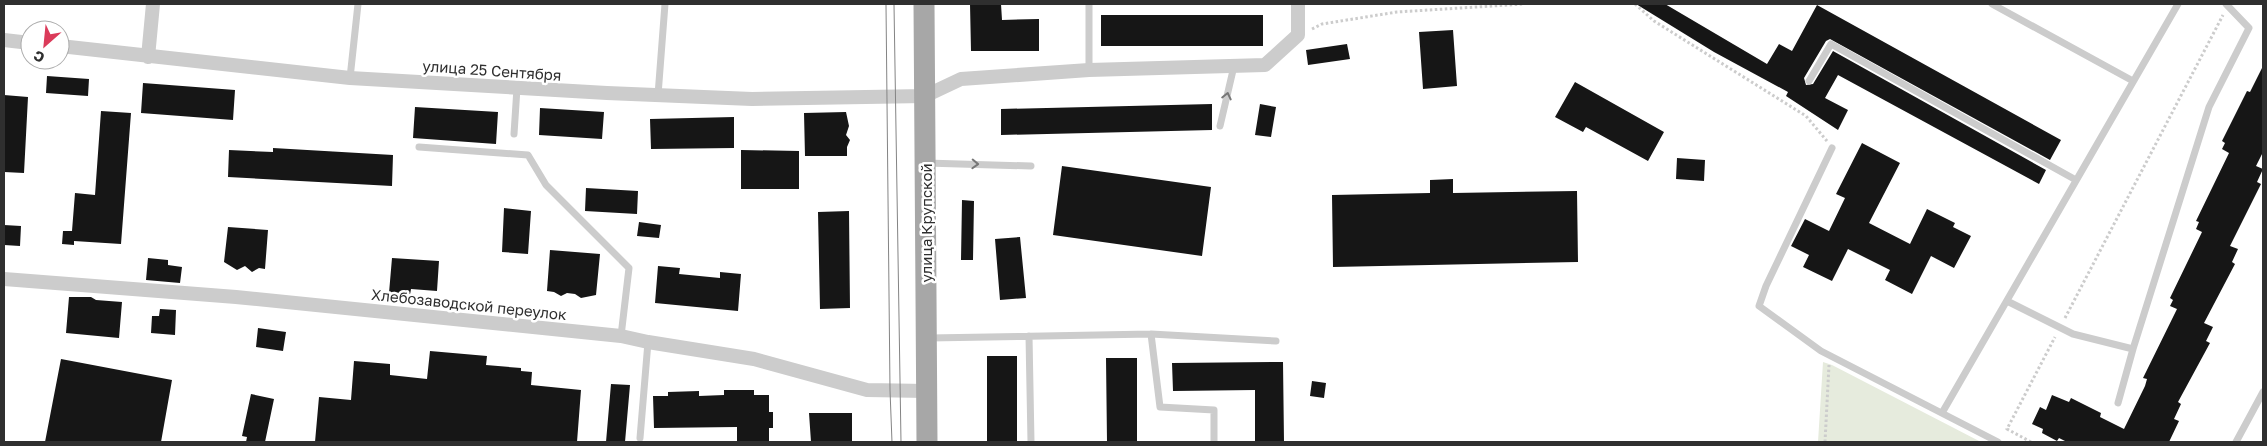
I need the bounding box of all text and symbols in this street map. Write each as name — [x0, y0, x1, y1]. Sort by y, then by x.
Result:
north arrow — [20, 20, 70, 70]
text: С — [31, 47, 47, 67]
street label: улица 25 Сентября — [422, 56, 562, 84]
one-way arrow — [1221, 92, 1232, 101]
one-way arrow — [971, 159, 979, 169]
street label: улица Крупской — [917, 163, 935, 283]
street label: Хлебозаводской переулок — [370, 285, 568, 323]

